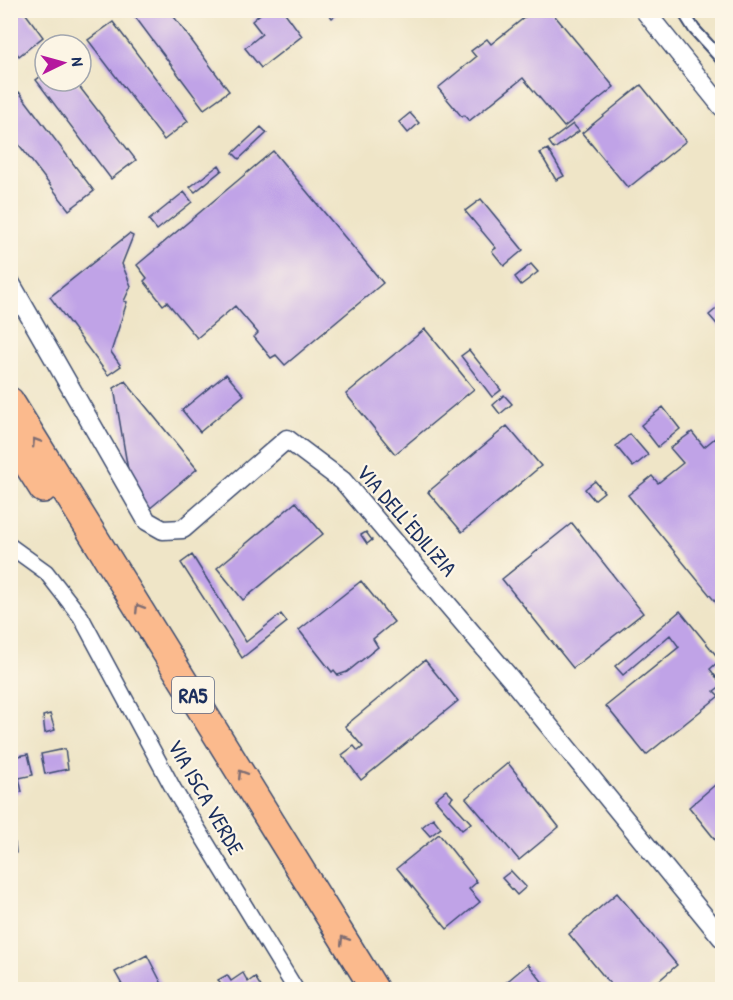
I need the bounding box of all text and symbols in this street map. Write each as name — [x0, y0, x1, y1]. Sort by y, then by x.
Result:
north arrow — [33, 33, 93, 93]
text: N — [67, 56, 89, 67]
one-way arrow — [33, 438, 44, 449]
street label: VIA DELL'EDILIZIA — [350, 458, 464, 583]
one-way arrow — [135, 604, 147, 614]
road number: RA5 — [172, 677, 214, 713]
street label: VIA ISCA VERDE — [161, 734, 251, 860]
one-way arrow — [237, 770, 249, 780]
one-way arrow — [340, 936, 352, 946]

